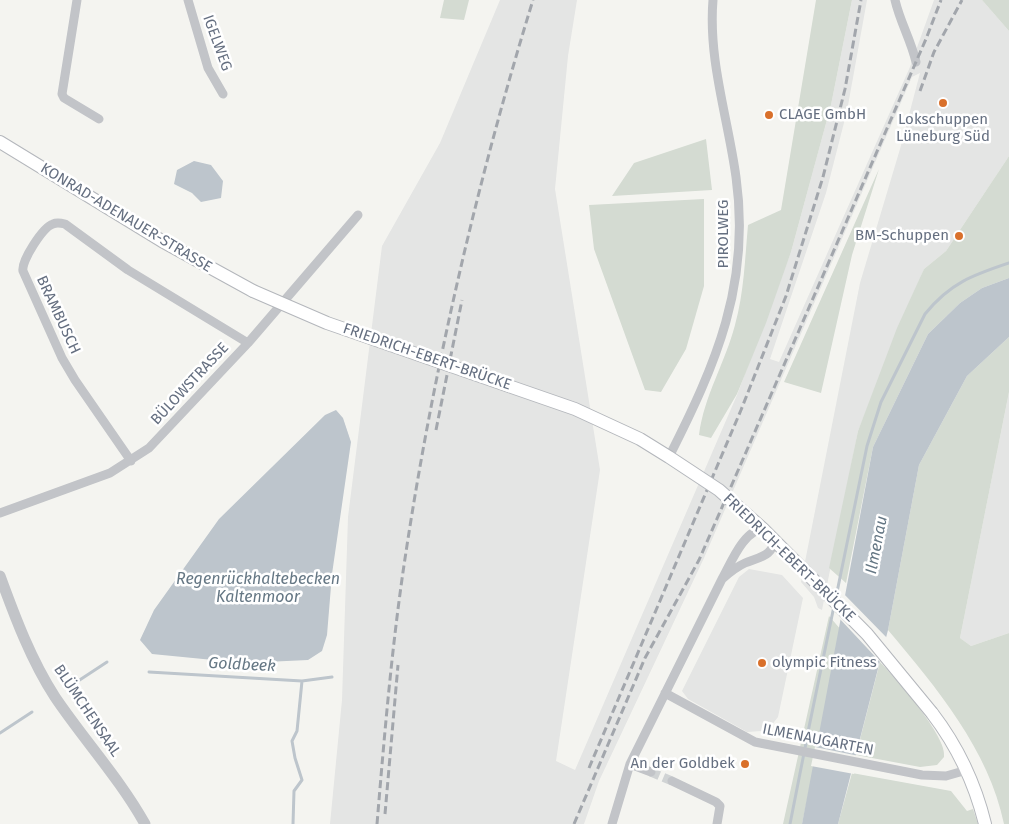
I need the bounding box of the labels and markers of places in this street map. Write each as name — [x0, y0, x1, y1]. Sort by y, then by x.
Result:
marker: Lokschuppen Lüneburg Süd — [937, 97, 949, 109]
place label: CLAGE GmbH — [779, 106, 866, 124]
marker: CLAGE GmbH — [763, 109, 775, 121]
place label: Lokschuppen Lüneburg Süd — [896, 111, 990, 146]
place label: BM-Schuppen — [855, 227, 949, 245]
marker: BM-Schuppen — [953, 230, 965, 242]
place label: olympic Fitness — [772, 654, 877, 672]
marker: olympic Fitness — [756, 657, 768, 669]
place label: An der Goldbek — [630, 755, 735, 773]
marker: An der Goldbek — [739, 758, 751, 770]

